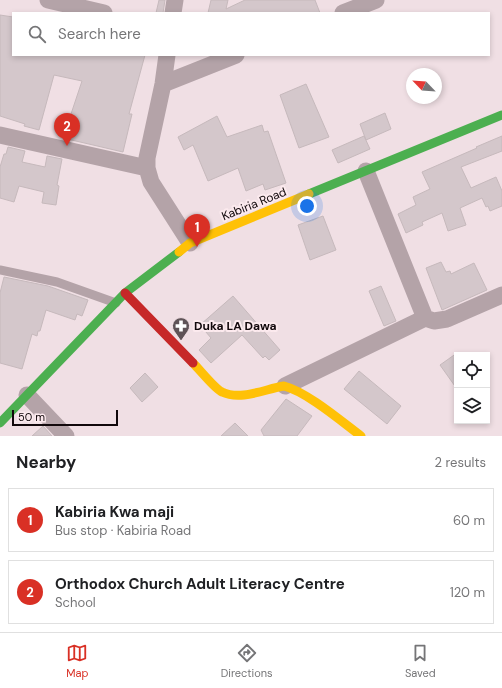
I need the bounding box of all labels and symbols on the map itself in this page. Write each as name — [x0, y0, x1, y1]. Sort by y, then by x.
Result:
north arrow — [406, 68, 442, 104]
pin: 2 — [54, 113, 80, 146]
street label: Kabiria Road — [219, 184, 289, 224]
your location — [297, 196, 317, 216]
pin: 1 — [184, 214, 210, 247]
pharmacy icon: Duka LA Dawa — [171, 316, 191, 341]
place label: Duka LA Dawa — [194, 318, 276, 334]
scale bar — [12, 408, 118, 427]

